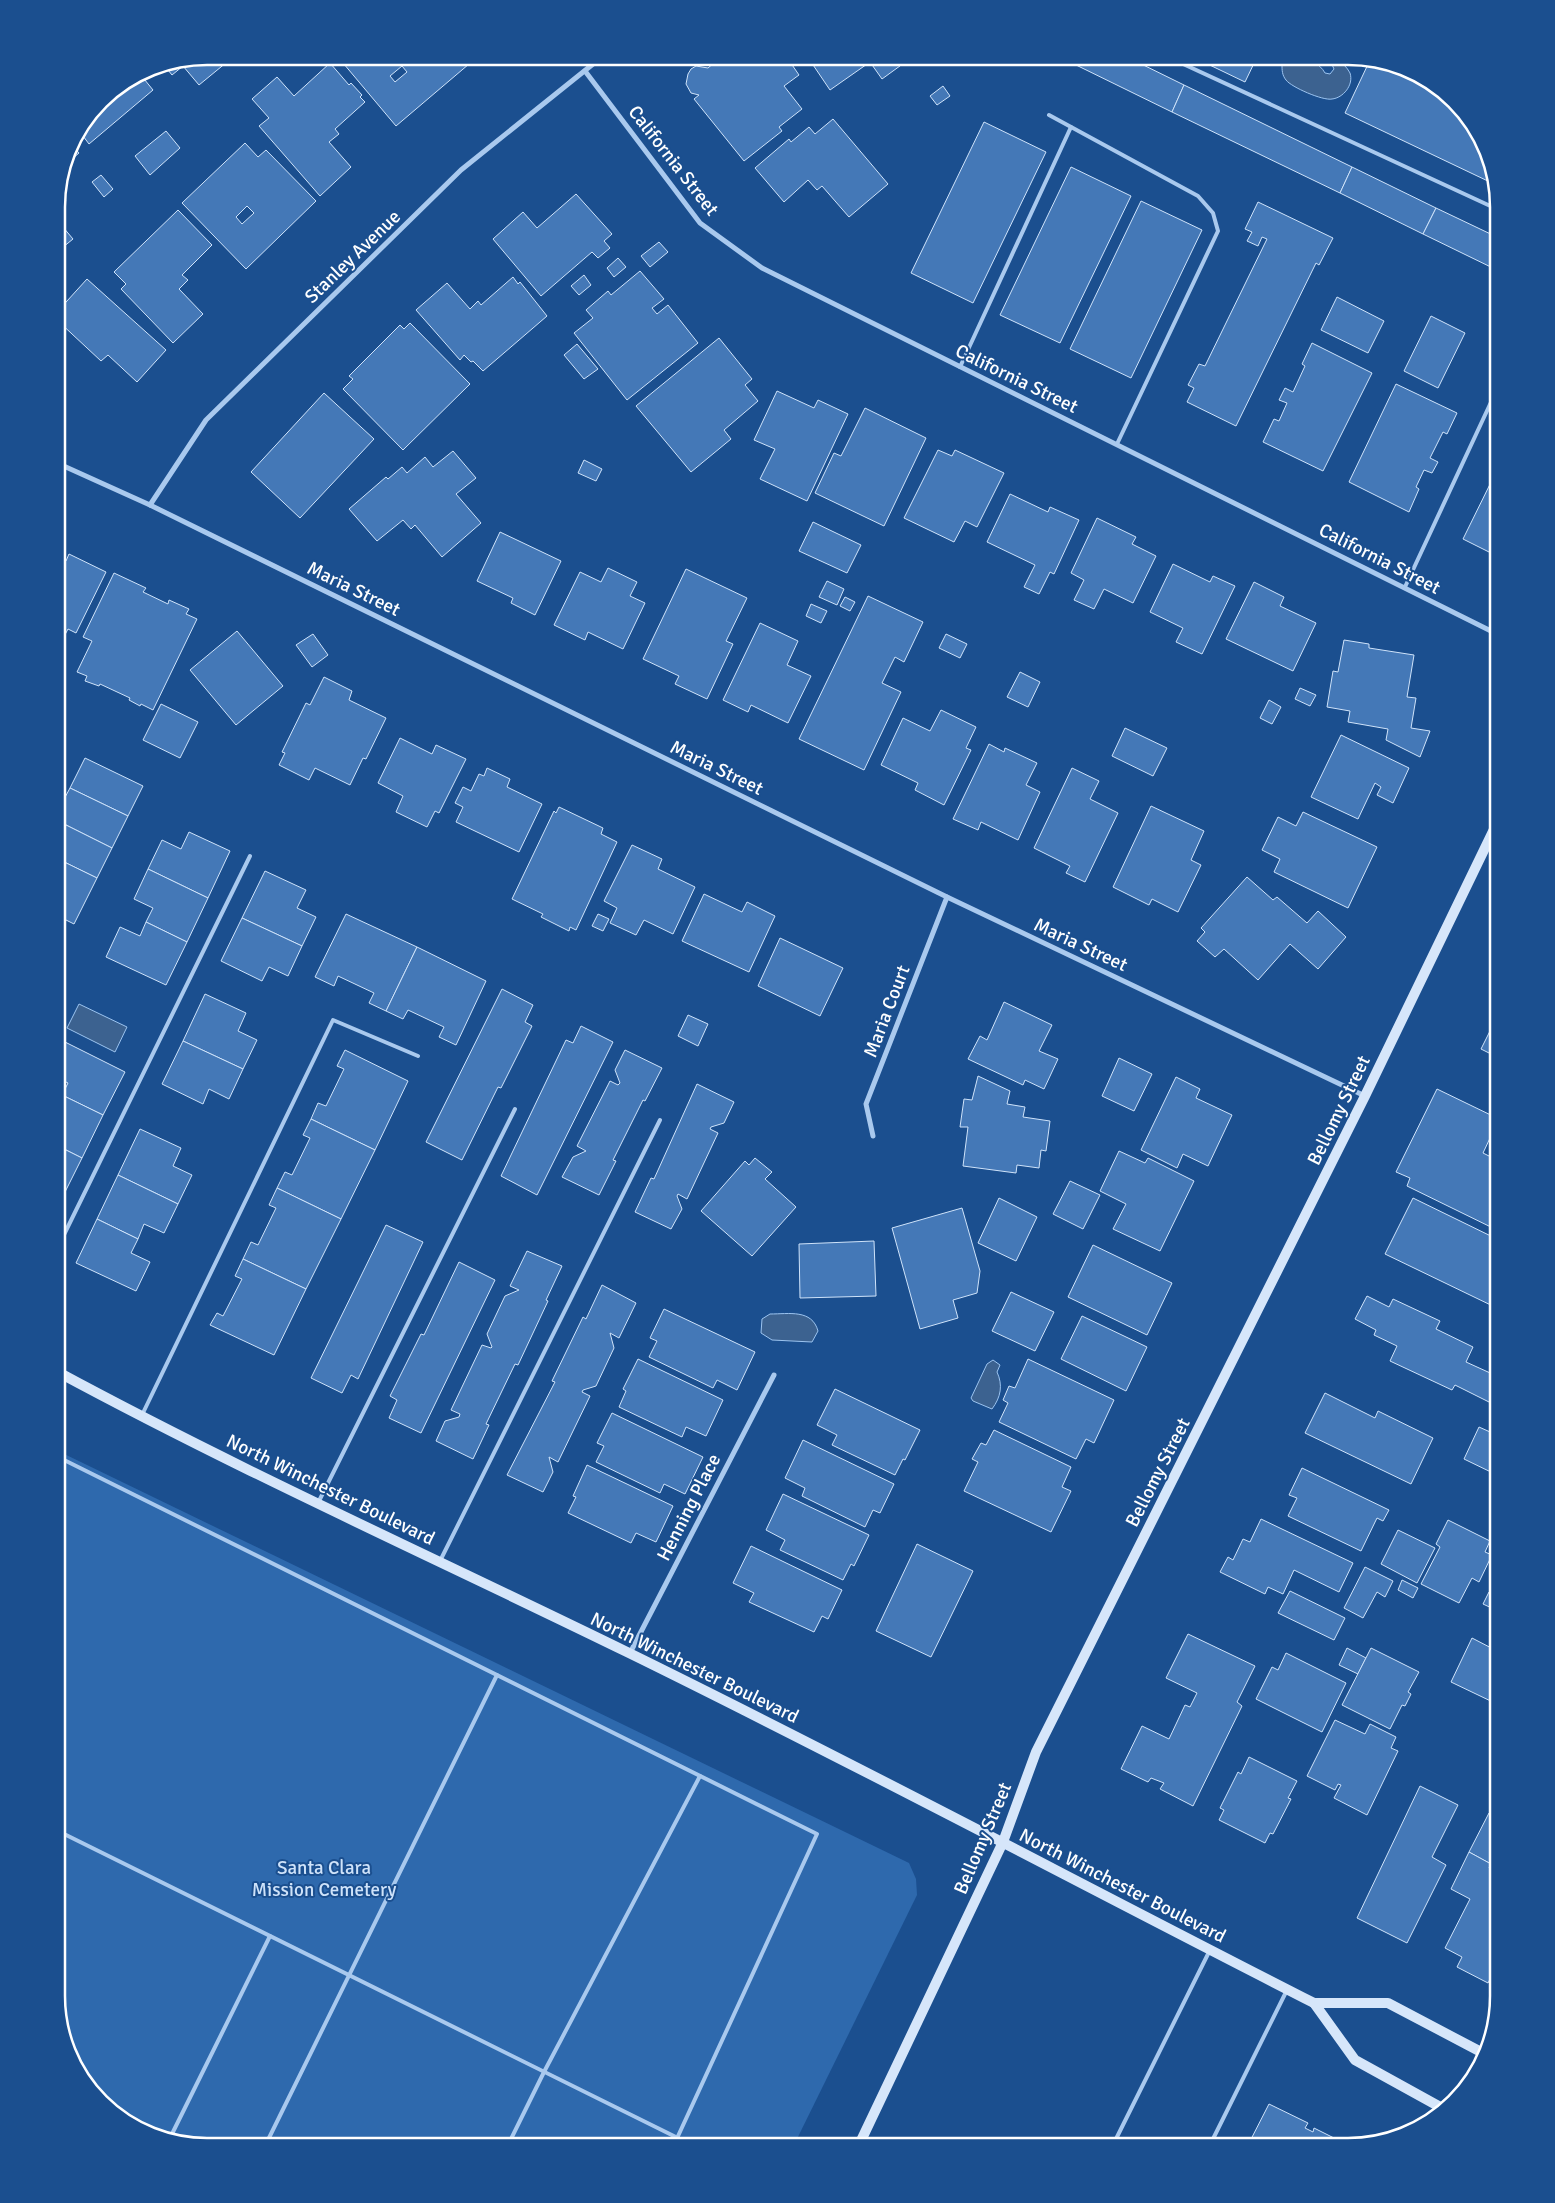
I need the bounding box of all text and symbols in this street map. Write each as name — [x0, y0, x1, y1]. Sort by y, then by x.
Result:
street label: California Street — [623, 101, 724, 221]
street label: Stanley Avenue — [300, 205, 406, 309]
street label: California Street — [951, 339, 1082, 419]
street label: California Street — [1315, 518, 1445, 600]
street label: Maria Street — [303, 556, 404, 622]
street label: Maria Street — [666, 735, 767, 801]
street label: Maria Street — [1030, 913, 1132, 977]
street label: Maria Court — [858, 962, 916, 1061]
street label: Bellomy Street — [1302, 1051, 1376, 1169]
street label: Bellomy Street — [1120, 1414, 1196, 1531]
street label: North Winchester Boulevard — [222, 1429, 439, 1551]
street label: Henning Place — [652, 1450, 726, 1565]
street label: North Winchester Boulevard — [586, 1607, 803, 1729]
street label: Bellomy Street — [949, 1779, 1017, 1898]
street label: North Winchester Boulevard — [1015, 1823, 1230, 1949]
park label: Santa Clara Mission Cemetery — [252, 1856, 396, 1902]

